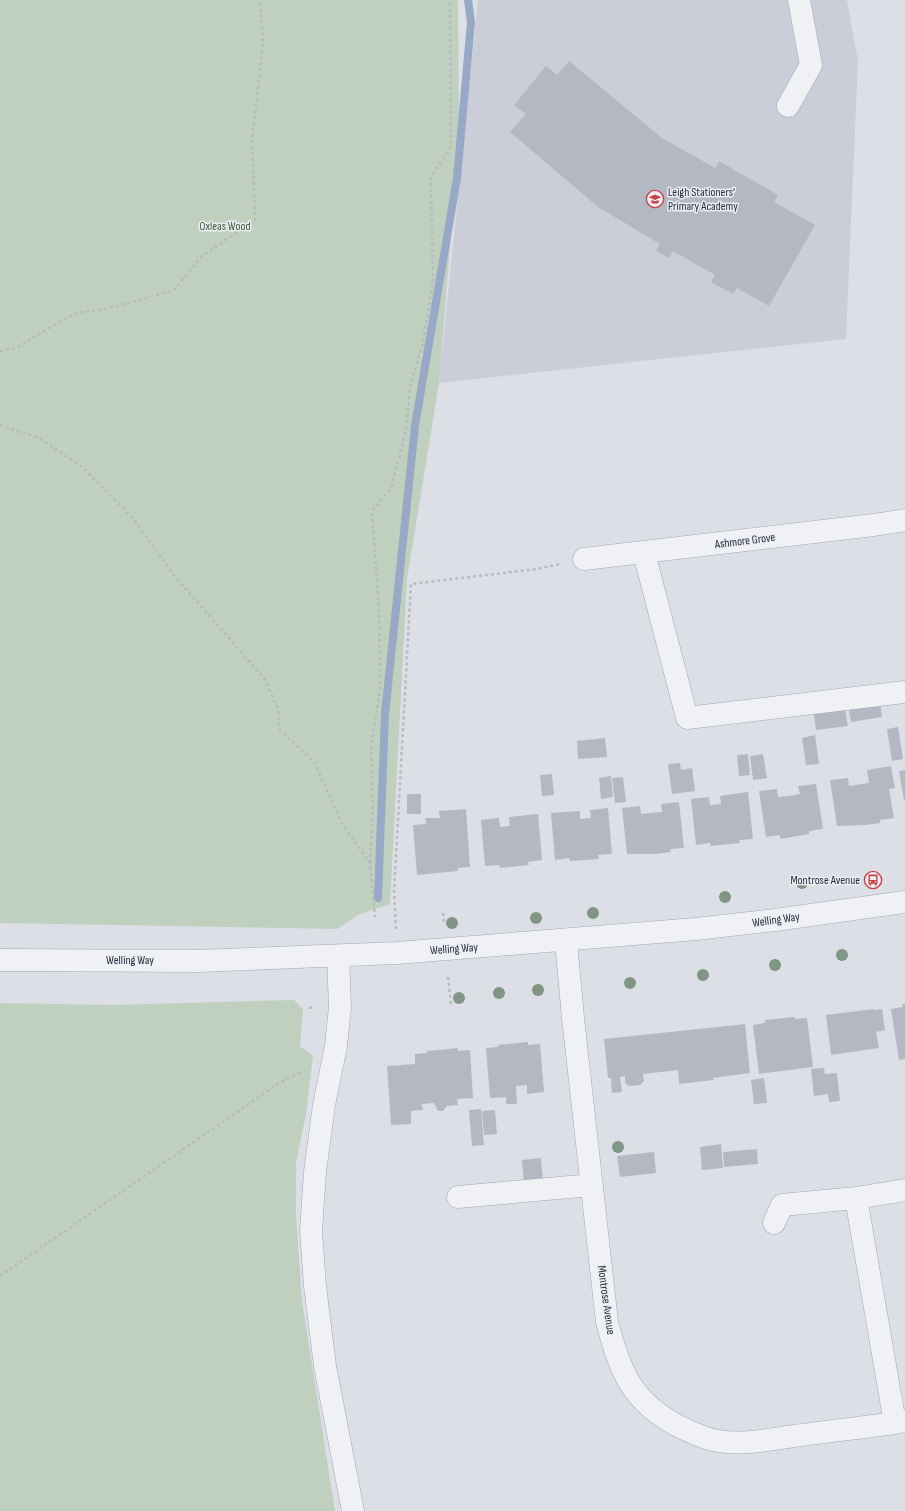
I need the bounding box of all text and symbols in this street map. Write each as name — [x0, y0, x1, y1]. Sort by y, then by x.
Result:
place label: Leigh Stationers' Primary Academy — [668, 185, 738, 214]
school or university icon: Leigh Stationers' Primary Academy — [645, 189, 665, 209]
park label: Oxleas Wood — [200, 219, 250, 234]
street label: Ashmore Grove — [713, 530, 776, 552]
bus stop icon: Montrose Avenue — [863, 870, 883, 890]
place label: Montrose Avenue — [790, 873, 860, 888]
street label: Welling Way — [751, 909, 801, 931]
street label: Welling Way — [430, 940, 479, 958]
street label: Welling Way — [106, 953, 154, 968]
street label: Montrose Avenue — [594, 1264, 618, 1336]

